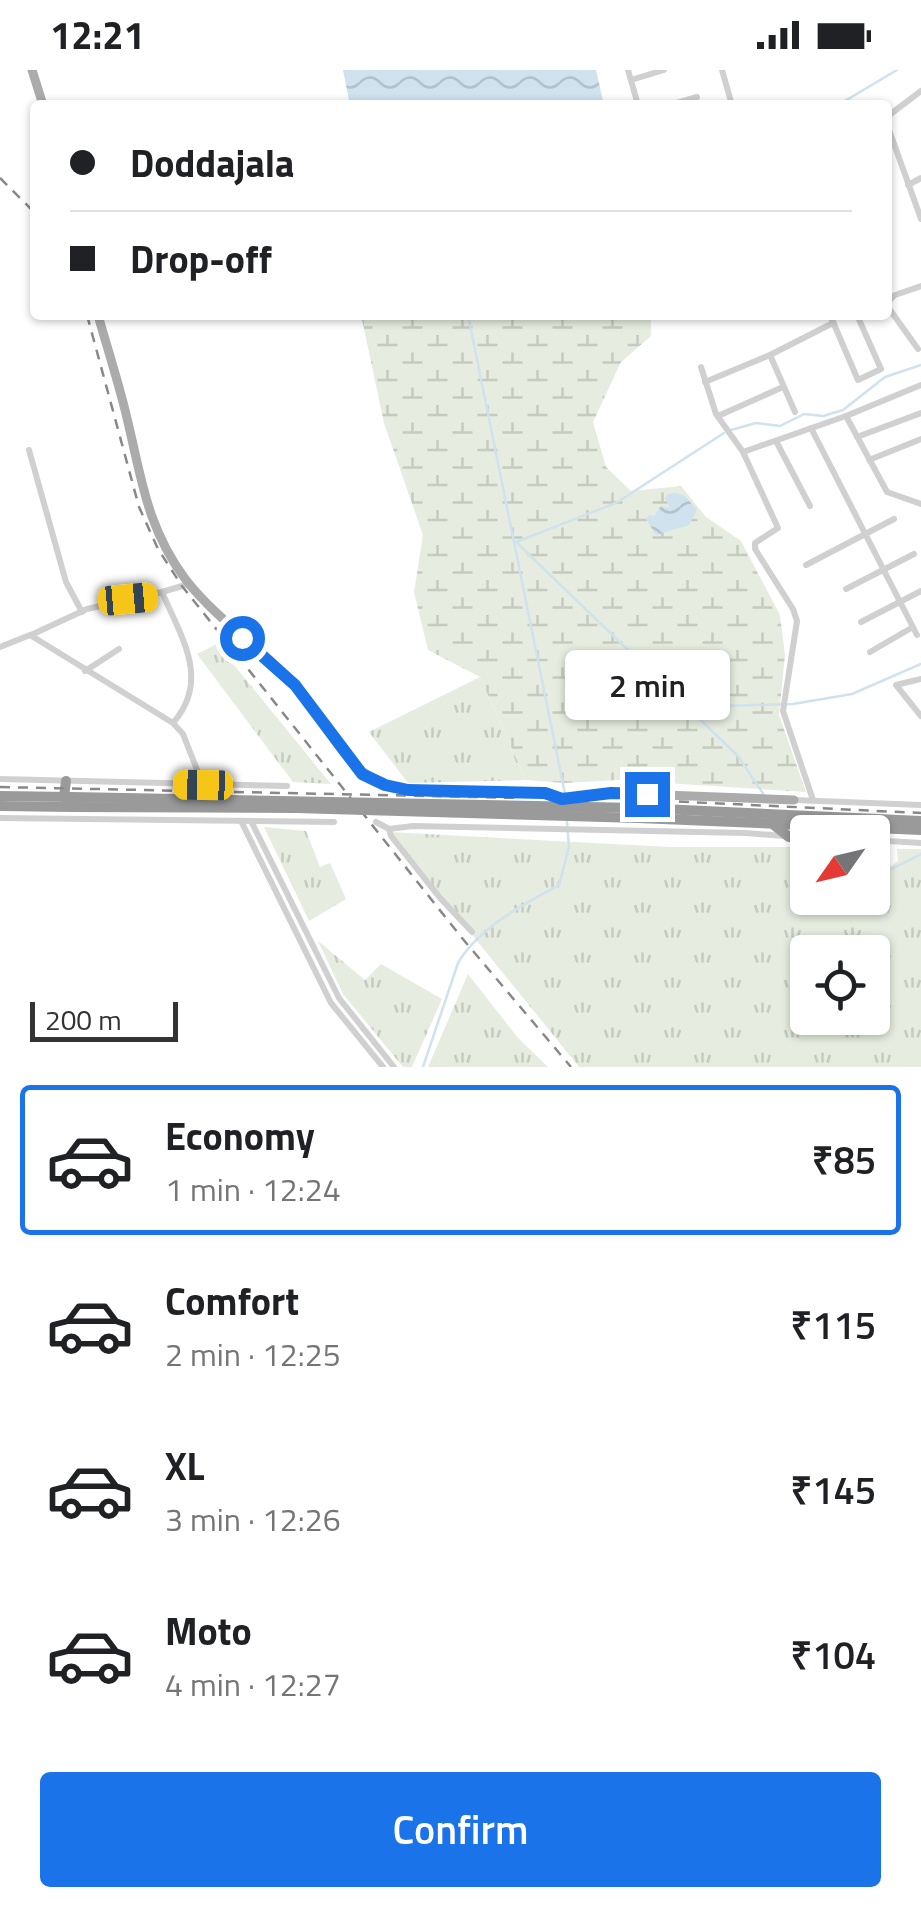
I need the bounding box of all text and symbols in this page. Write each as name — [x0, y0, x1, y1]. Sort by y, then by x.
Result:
text: 12:21 — [50, 6, 145, 64]
text: Doddajala — [130, 134, 295, 192]
text: Drop-off — [130, 230, 272, 288]
car — [97, 581, 159, 617]
route start — [220, 616, 265, 661]
callout: 2 min — [564, 649, 730, 719]
text: 2 min — [609, 661, 686, 709]
car — [173, 769, 233, 801]
route end — [625, 772, 670, 817]
north arrow — [790, 815, 890, 915]
map controls — [790, 815, 890, 1035]
button: locate — [790, 935, 890, 1035]
scale bar — [30, 997, 178, 1041]
text: 200 m — [45, 998, 122, 1041]
text: Economy — [165, 1107, 315, 1165]
icon: car — [45, 1115, 135, 1205]
text: ₹85 — [812, 1131, 876, 1189]
text: 1 min · 12:24 — [165, 1165, 341, 1213]
text: Comfort — [165, 1272, 299, 1330]
icon: car — [45, 1280, 135, 1370]
text: ₹115 — [790, 1296, 876, 1354]
text: 2 min · 12:25 — [165, 1330, 341, 1378]
text: XL — [165, 1437, 205, 1495]
icon: car — [45, 1445, 135, 1535]
text: ₹145 — [790, 1461, 876, 1519]
text: 3 min · 12:26 — [165, 1495, 341, 1543]
text: Moto — [165, 1602, 252, 1660]
icon: car — [45, 1610, 135, 1700]
text: ₹104 — [790, 1626, 876, 1684]
text: 4 min · 12:27 — [165, 1660, 341, 1708]
button: Confirm — [40, 1772, 881, 1887]

